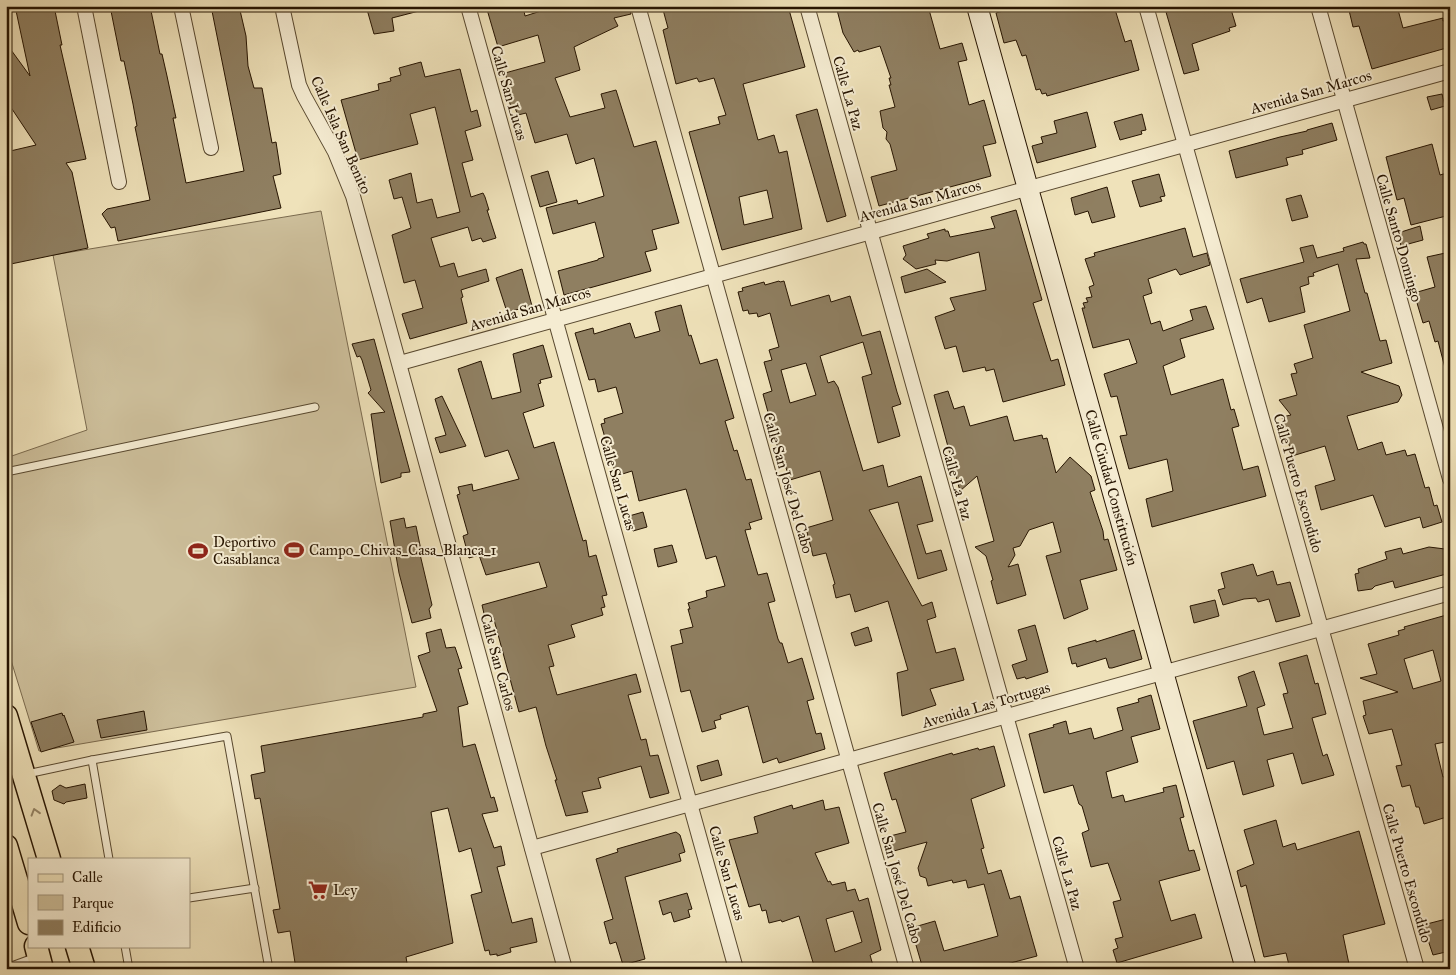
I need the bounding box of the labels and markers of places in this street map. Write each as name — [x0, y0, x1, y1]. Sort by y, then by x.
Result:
place label: Deportivo Casablanca — [213, 533, 280, 568]
sports icon: Campo_Chivas_Casa_Blanca_1 — [283, 539, 305, 561]
sports icon: Deportivo Casablanca — [187, 540, 209, 562]
place label: Campo_Chivas_Casa_Blanca_1 — [309, 541, 497, 559]
supermarket icon: Ley — [307, 879, 329, 901]
place label: Ley — [333, 881, 358, 899]

